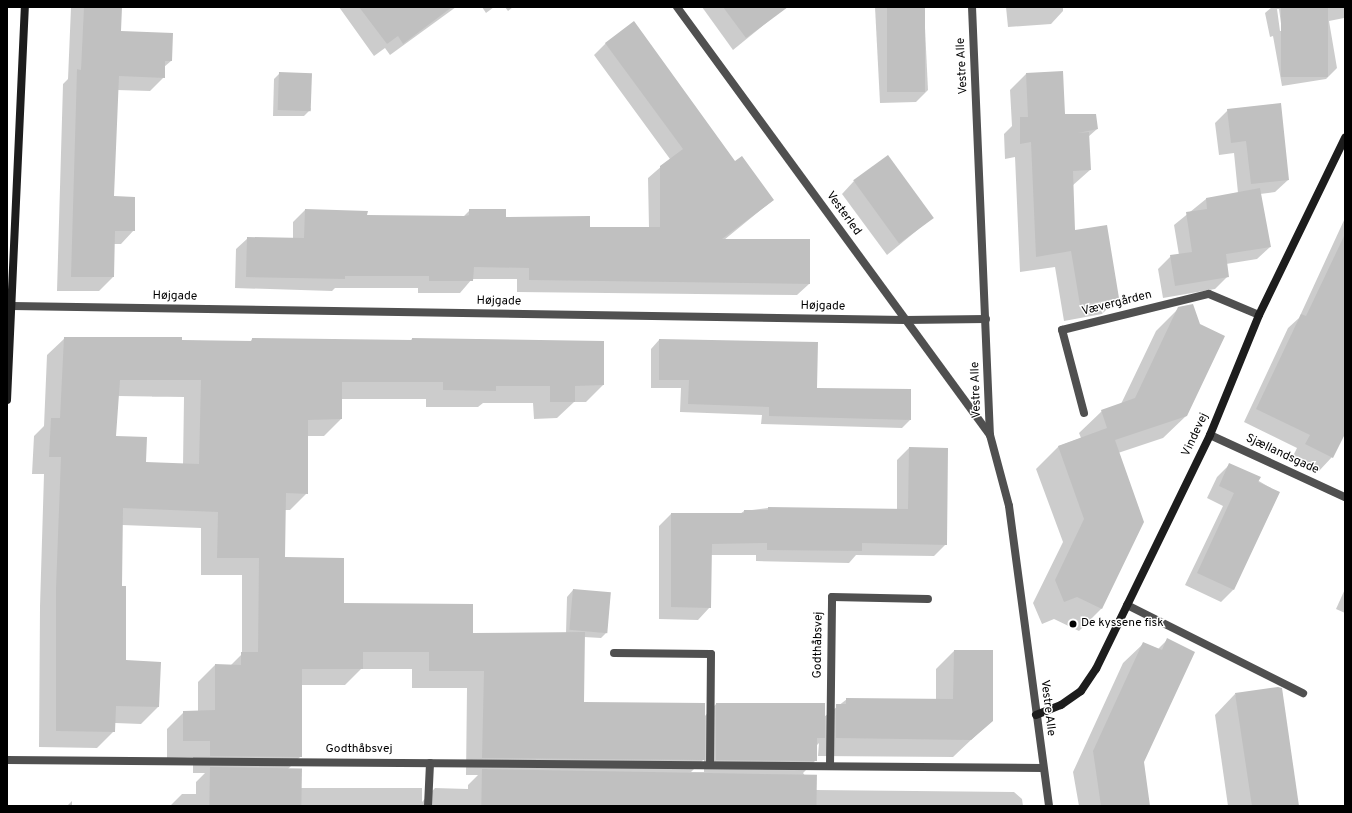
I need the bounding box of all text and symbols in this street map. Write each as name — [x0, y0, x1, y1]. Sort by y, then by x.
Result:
street label: Vestre Alle — [954, 37, 972, 95]
street label: Vesterled — [822, 189, 864, 239]
street label: Vævergården — [1081, 288, 1153, 320]
street label: Højgade — [153, 289, 197, 305]
street label: Højgade — [477, 294, 521, 310]
street label: Højgade — [801, 299, 845, 315]
street label: Vestre Alle — [969, 361, 985, 419]
street label: Vindevej — [1180, 411, 1212, 459]
street label: Sjællandsgade — [1243, 432, 1321, 478]
street label: Godthåbsvej — [811, 611, 827, 679]
place label: De kyssene fisk — [1081, 617, 1164, 631]
marker: De kyssene fisk — [1068, 619, 1078, 629]
street label: Vestre Alle — [1036, 679, 1058, 737]
street label: Godthåbsvej — [326, 743, 392, 757]

